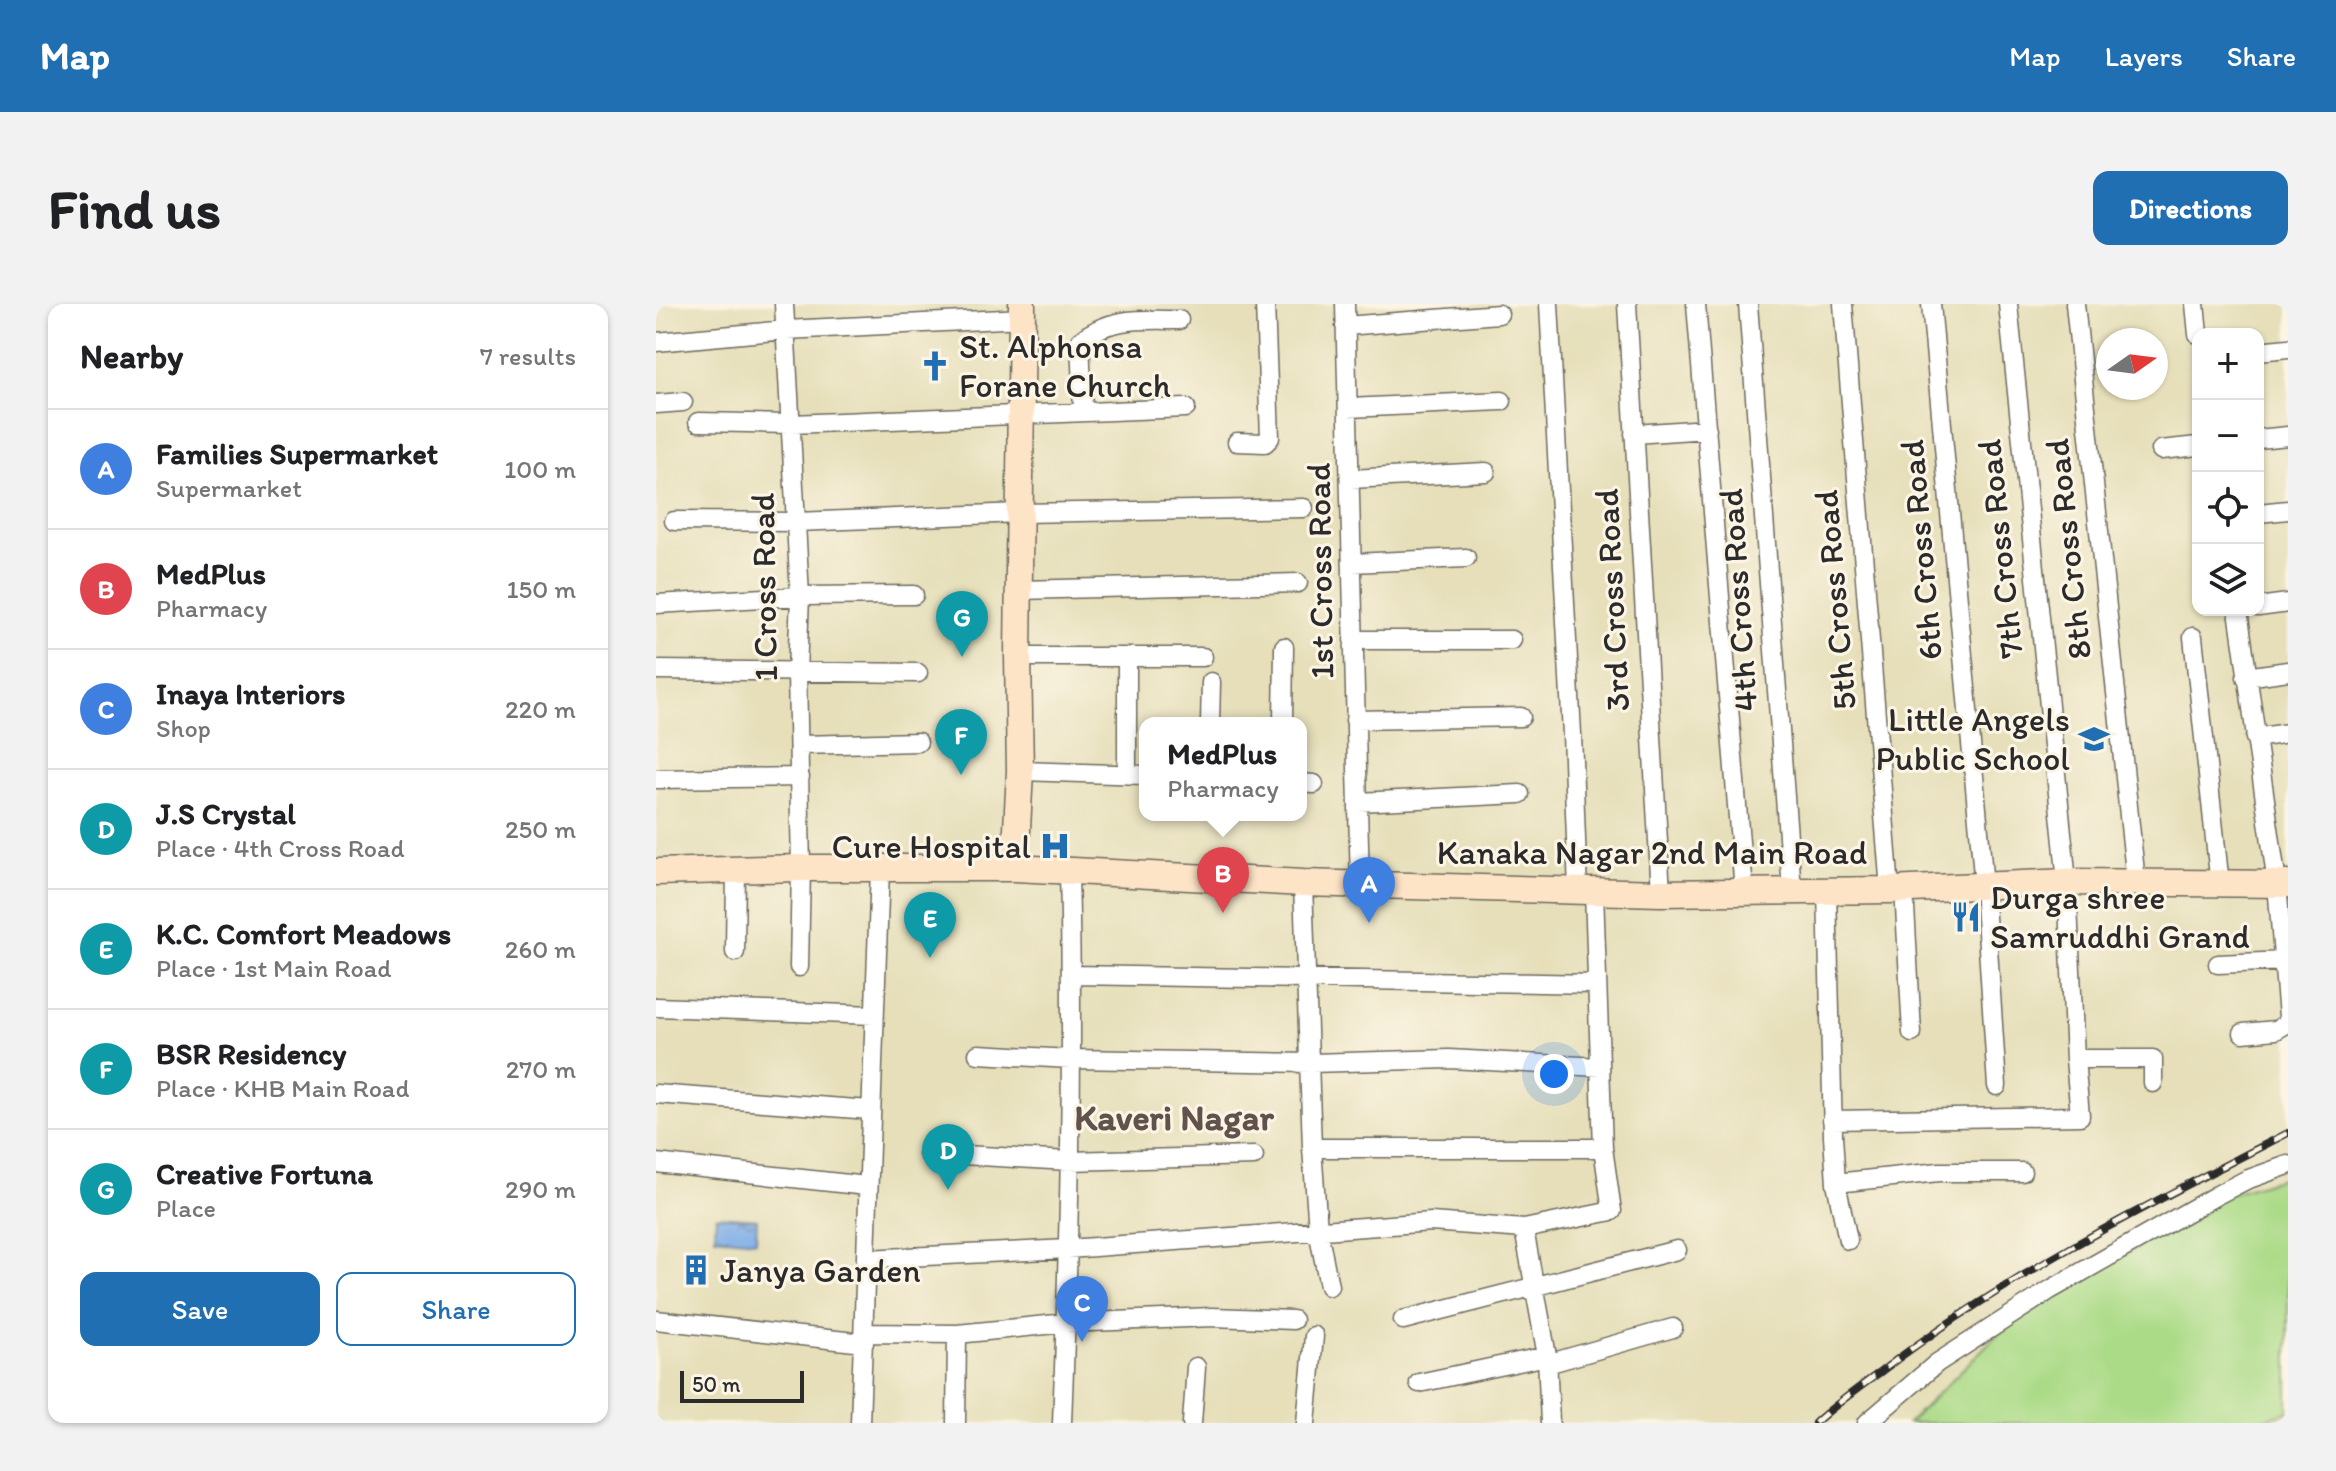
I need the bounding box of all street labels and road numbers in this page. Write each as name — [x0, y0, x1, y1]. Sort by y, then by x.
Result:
street label: 8th Cross Road — [2036, 436, 2100, 661]
street label: 7th Cross Road — [1968, 437, 2032, 660]
street label: 6th Cross Road — [1891, 438, 1951, 662]
street label: 1st Cross Road — [1298, 462, 1342, 680]
street label: 3rd Cross Road — [1586, 487, 1638, 712]
street label: 4th Cross Road — [1710, 487, 1766, 713]
street label: 5th Cross Road — [1805, 488, 1865, 712]
street label: 1 Cross Road — [742, 492, 786, 682]
street label: Kanaka Nagar 2nd Main Road — [1437, 832, 1867, 873]

